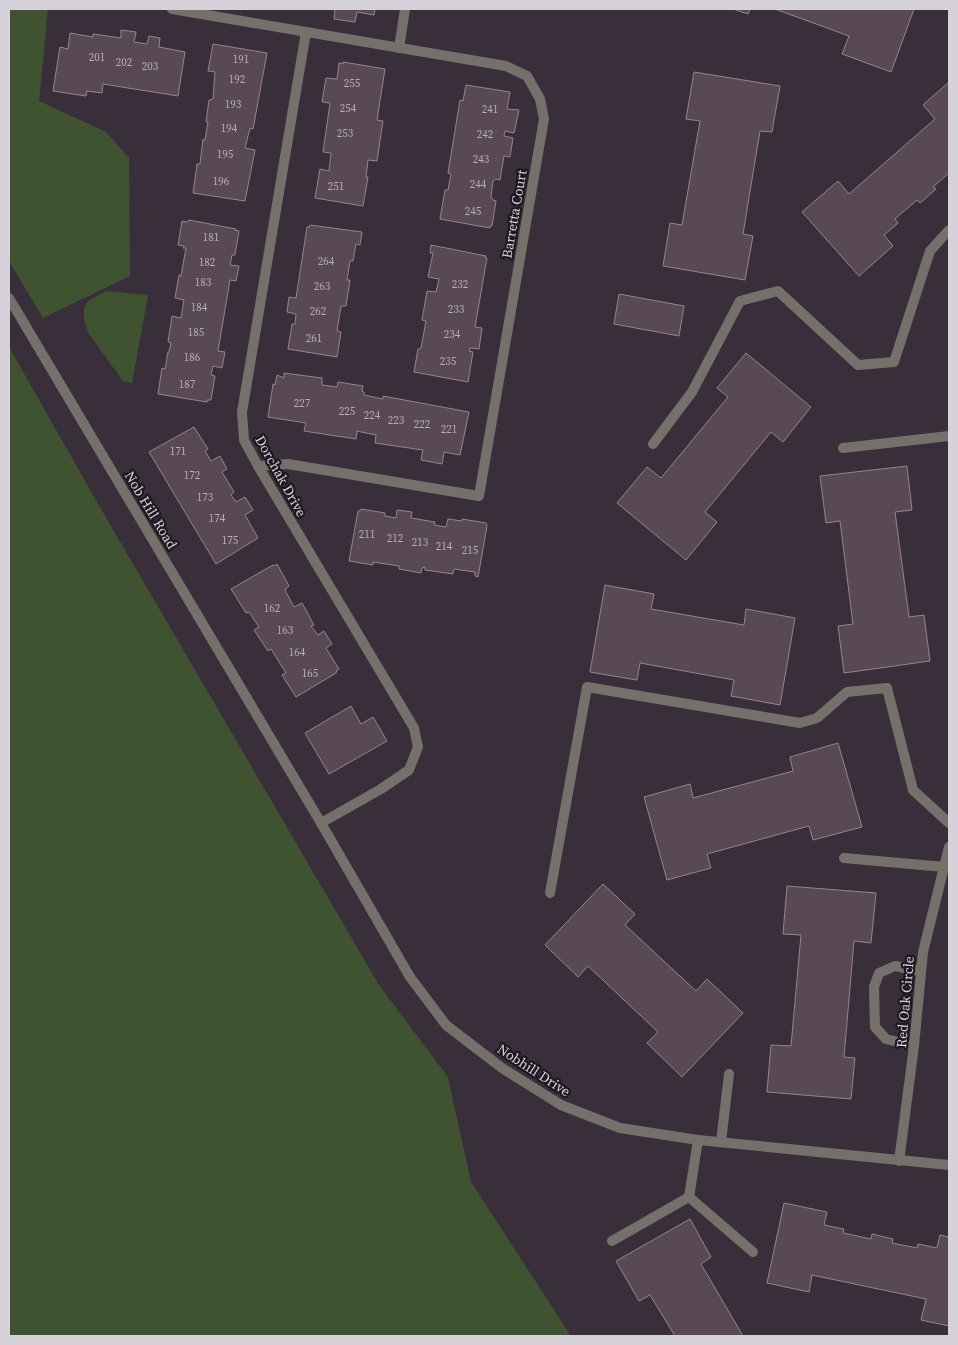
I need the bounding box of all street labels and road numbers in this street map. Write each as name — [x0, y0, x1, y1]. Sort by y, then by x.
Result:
street label: Barretta Court — [496, 168, 532, 260]
street label: Dorchak Drive — [250, 432, 312, 520]
street label: Nob Hill Road — [120, 467, 182, 553]
street label: Red Oak Circle — [891, 955, 919, 1049]
street label: Nobhill Drive — [494, 1039, 574, 1101]

